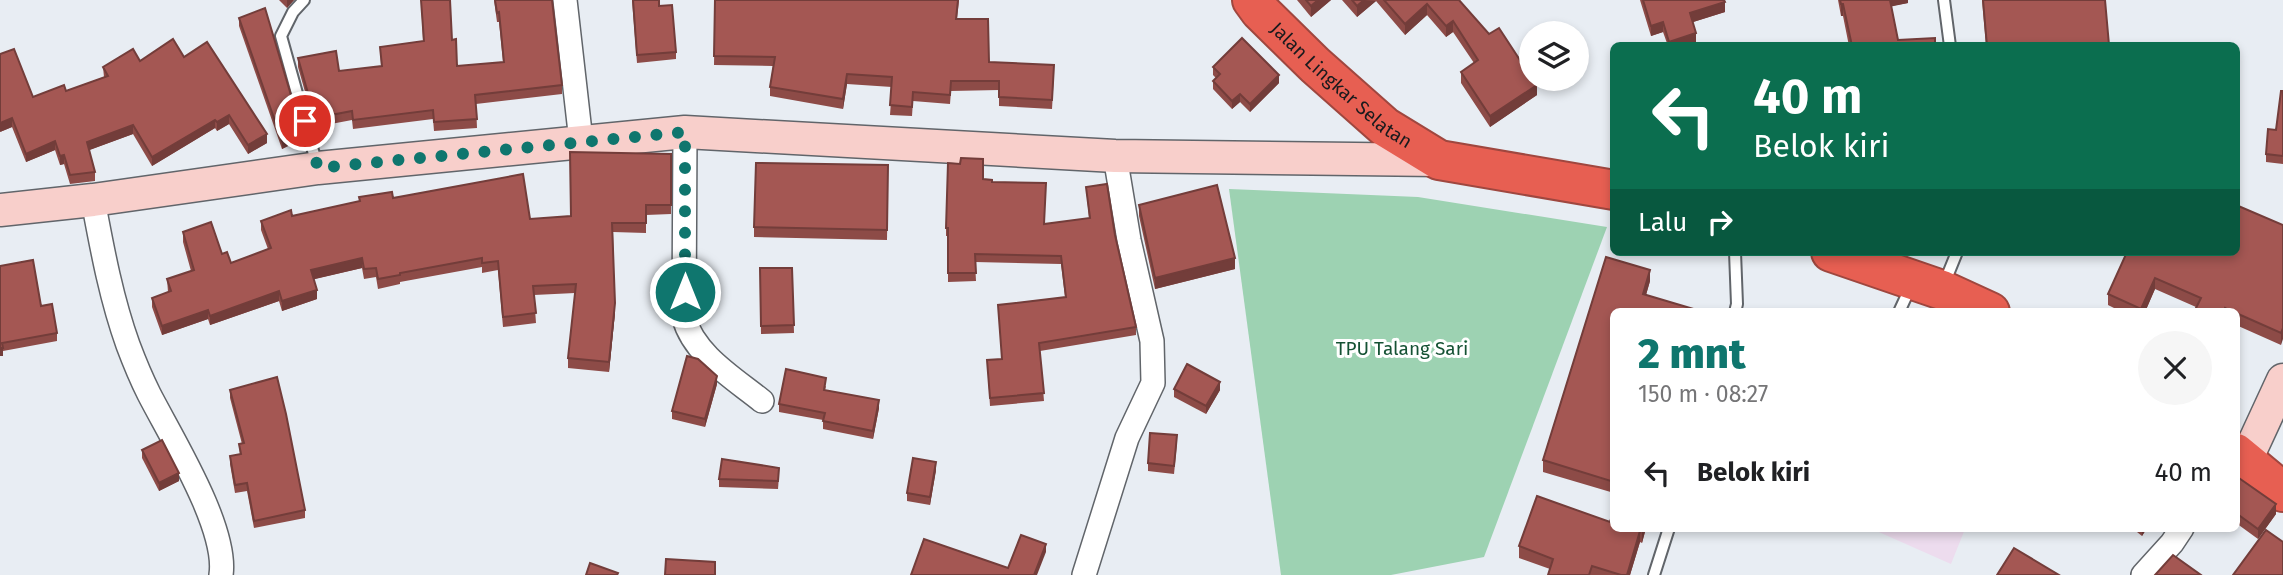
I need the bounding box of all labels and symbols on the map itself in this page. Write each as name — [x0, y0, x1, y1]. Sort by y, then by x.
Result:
street label: Jalan Lingkar Selatan — [1266, 17, 1417, 153]
pin — [275, 91, 335, 151]
position arrow — [648, 255, 722, 329]
park label: TPU Talang Sari — [1336, 337, 1468, 360]

